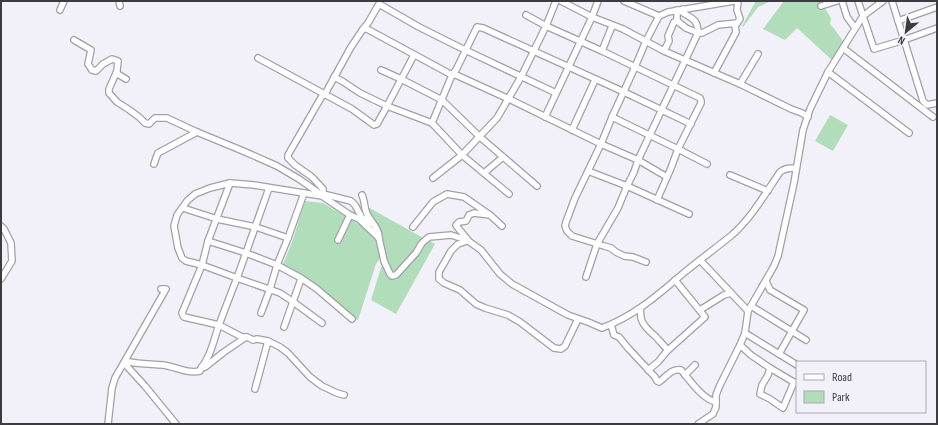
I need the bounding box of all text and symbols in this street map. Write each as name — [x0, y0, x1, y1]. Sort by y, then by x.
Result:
north arrow — [886, 12, 926, 52]
text: N — [896, 33, 907, 47]
legend — [796, 361, 926, 413]
text: Road — [832, 370, 852, 385]
text: Park — [832, 390, 850, 405]

